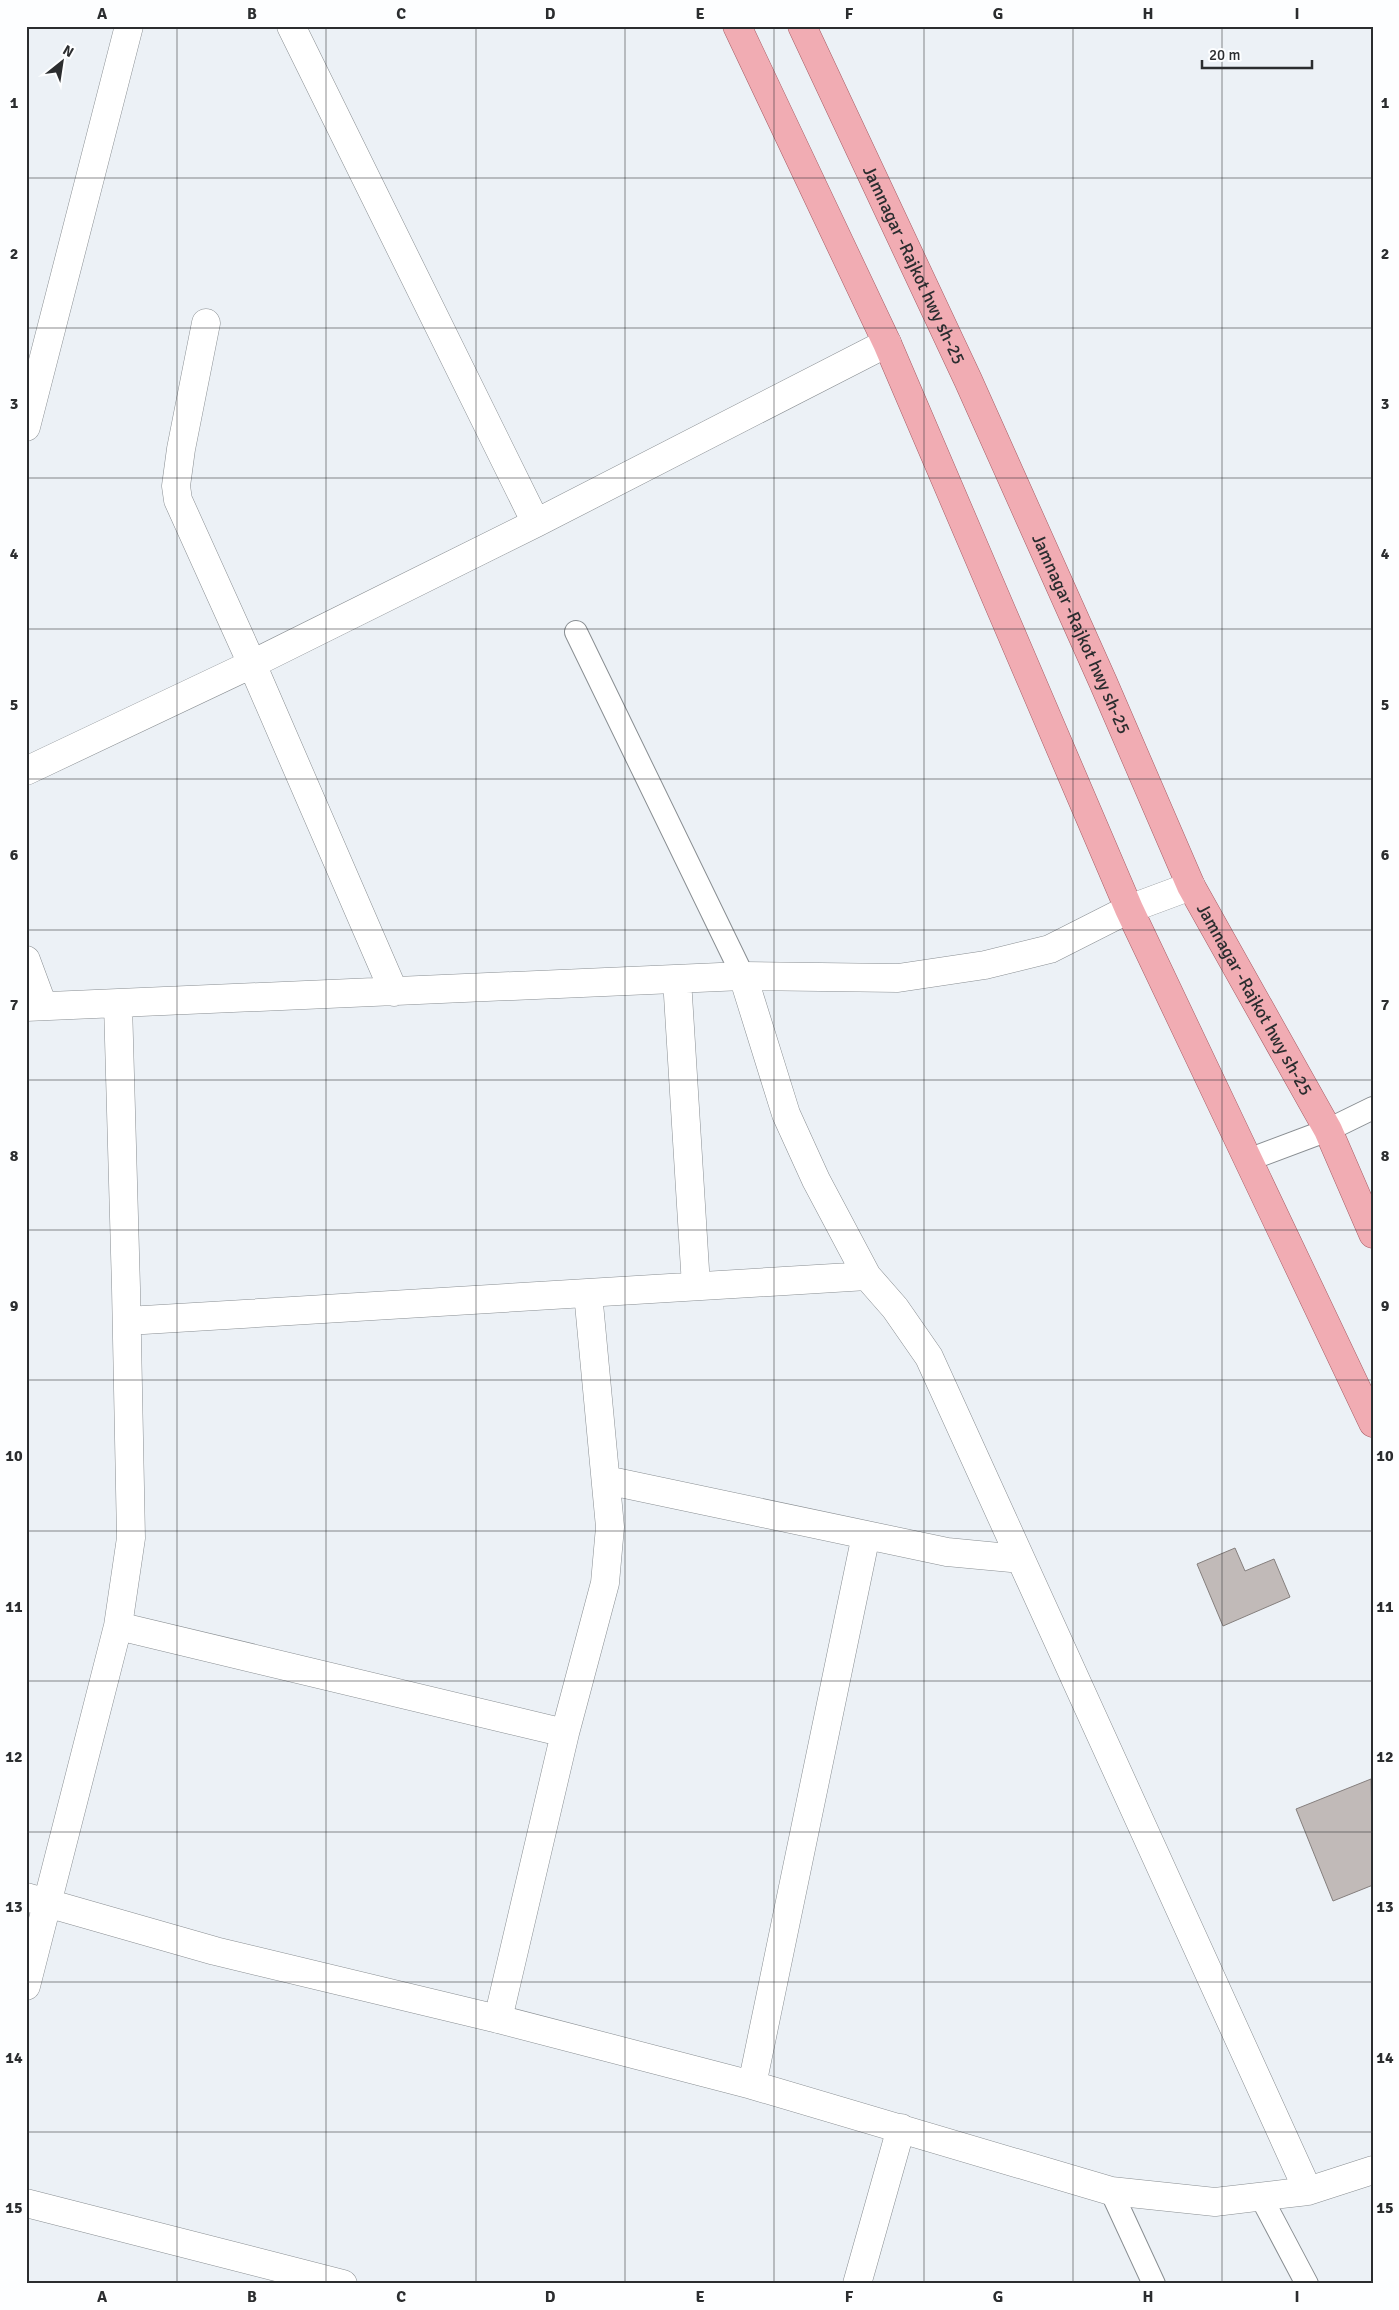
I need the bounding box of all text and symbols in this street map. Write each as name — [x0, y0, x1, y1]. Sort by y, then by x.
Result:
text: A — [97, 4, 108, 24]
text: B — [247, 4, 257, 24]
text: C — [396, 4, 406, 24]
text: D — [545, 4, 556, 24]
text: E — [695, 4, 705, 24]
text: F — [845, 4, 854, 24]
text: G — [993, 4, 1003, 24]
text: H — [1143, 4, 1153, 24]
text: I — [1294, 4, 1300, 24]
north arrow — [38, 38, 88, 88]
scale bar — [1202, 38, 1312, 70]
text: N — [60, 41, 77, 61]
text: 20 m — [1209, 46, 1240, 64]
text: 1 — [10, 93, 19, 113]
text: 1 — [1381, 93, 1390, 113]
street label: Jamnagar -Rajkot hwy sh-25 — [858, 162, 970, 368]
text: 2 — [10, 244, 18, 264]
text: 2 — [1381, 244, 1389, 264]
text: 3 — [10, 394, 18, 414]
text: 3 — [1381, 394, 1389, 414]
street label: Jamnagar -Rajkot hwy sh-25 — [1027, 530, 1135, 738]
text: 4 — [10, 544, 19, 564]
text: 4 — [1381, 544, 1390, 564]
text: 5 — [10, 695, 18, 715]
text: 5 — [1381, 695, 1389, 715]
text: 6 — [10, 845, 19, 865]
text: 6 — [1381, 845, 1390, 865]
street label: Jamnagar -Rajkot hwy sh-25 — [1192, 899, 1317, 1099]
text: 7 — [10, 995, 19, 1015]
text: 7 — [1381, 995, 1390, 1015]
text: 8 — [10, 1146, 19, 1166]
text: 8 — [1381, 1146, 1390, 1166]
text: 9 — [10, 1296, 19, 1316]
text: 9 — [1381, 1296, 1390, 1316]
text: 10 — [5, 1446, 23, 1466]
text: 10 — [1376, 1446, 1394, 1466]
text: 11 — [5, 1597, 23, 1617]
text: 11 — [1376, 1597, 1394, 1617]
text: 12 — [5, 1747, 23, 1767]
text: 12 — [1376, 1747, 1394, 1767]
text: 13 — [5, 1897, 23, 1917]
text: 13 — [1376, 1897, 1394, 1917]
text: 14 — [5, 2048, 23, 2068]
text: 14 — [1376, 2048, 1394, 2068]
text: 15 — [5, 2198, 23, 2218]
text: 15 — [1376, 2198, 1394, 2218]
text: A — [97, 2287, 108, 2307]
text: B — [247, 2287, 257, 2307]
text: C — [396, 2287, 406, 2307]
text: D — [545, 2287, 556, 2307]
text: E — [695, 2287, 705, 2307]
text: F — [845, 2287, 854, 2307]
text: G — [993, 2287, 1003, 2307]
text: H — [1143, 2287, 1153, 2307]
text: I — [1294, 2287, 1300, 2307]

